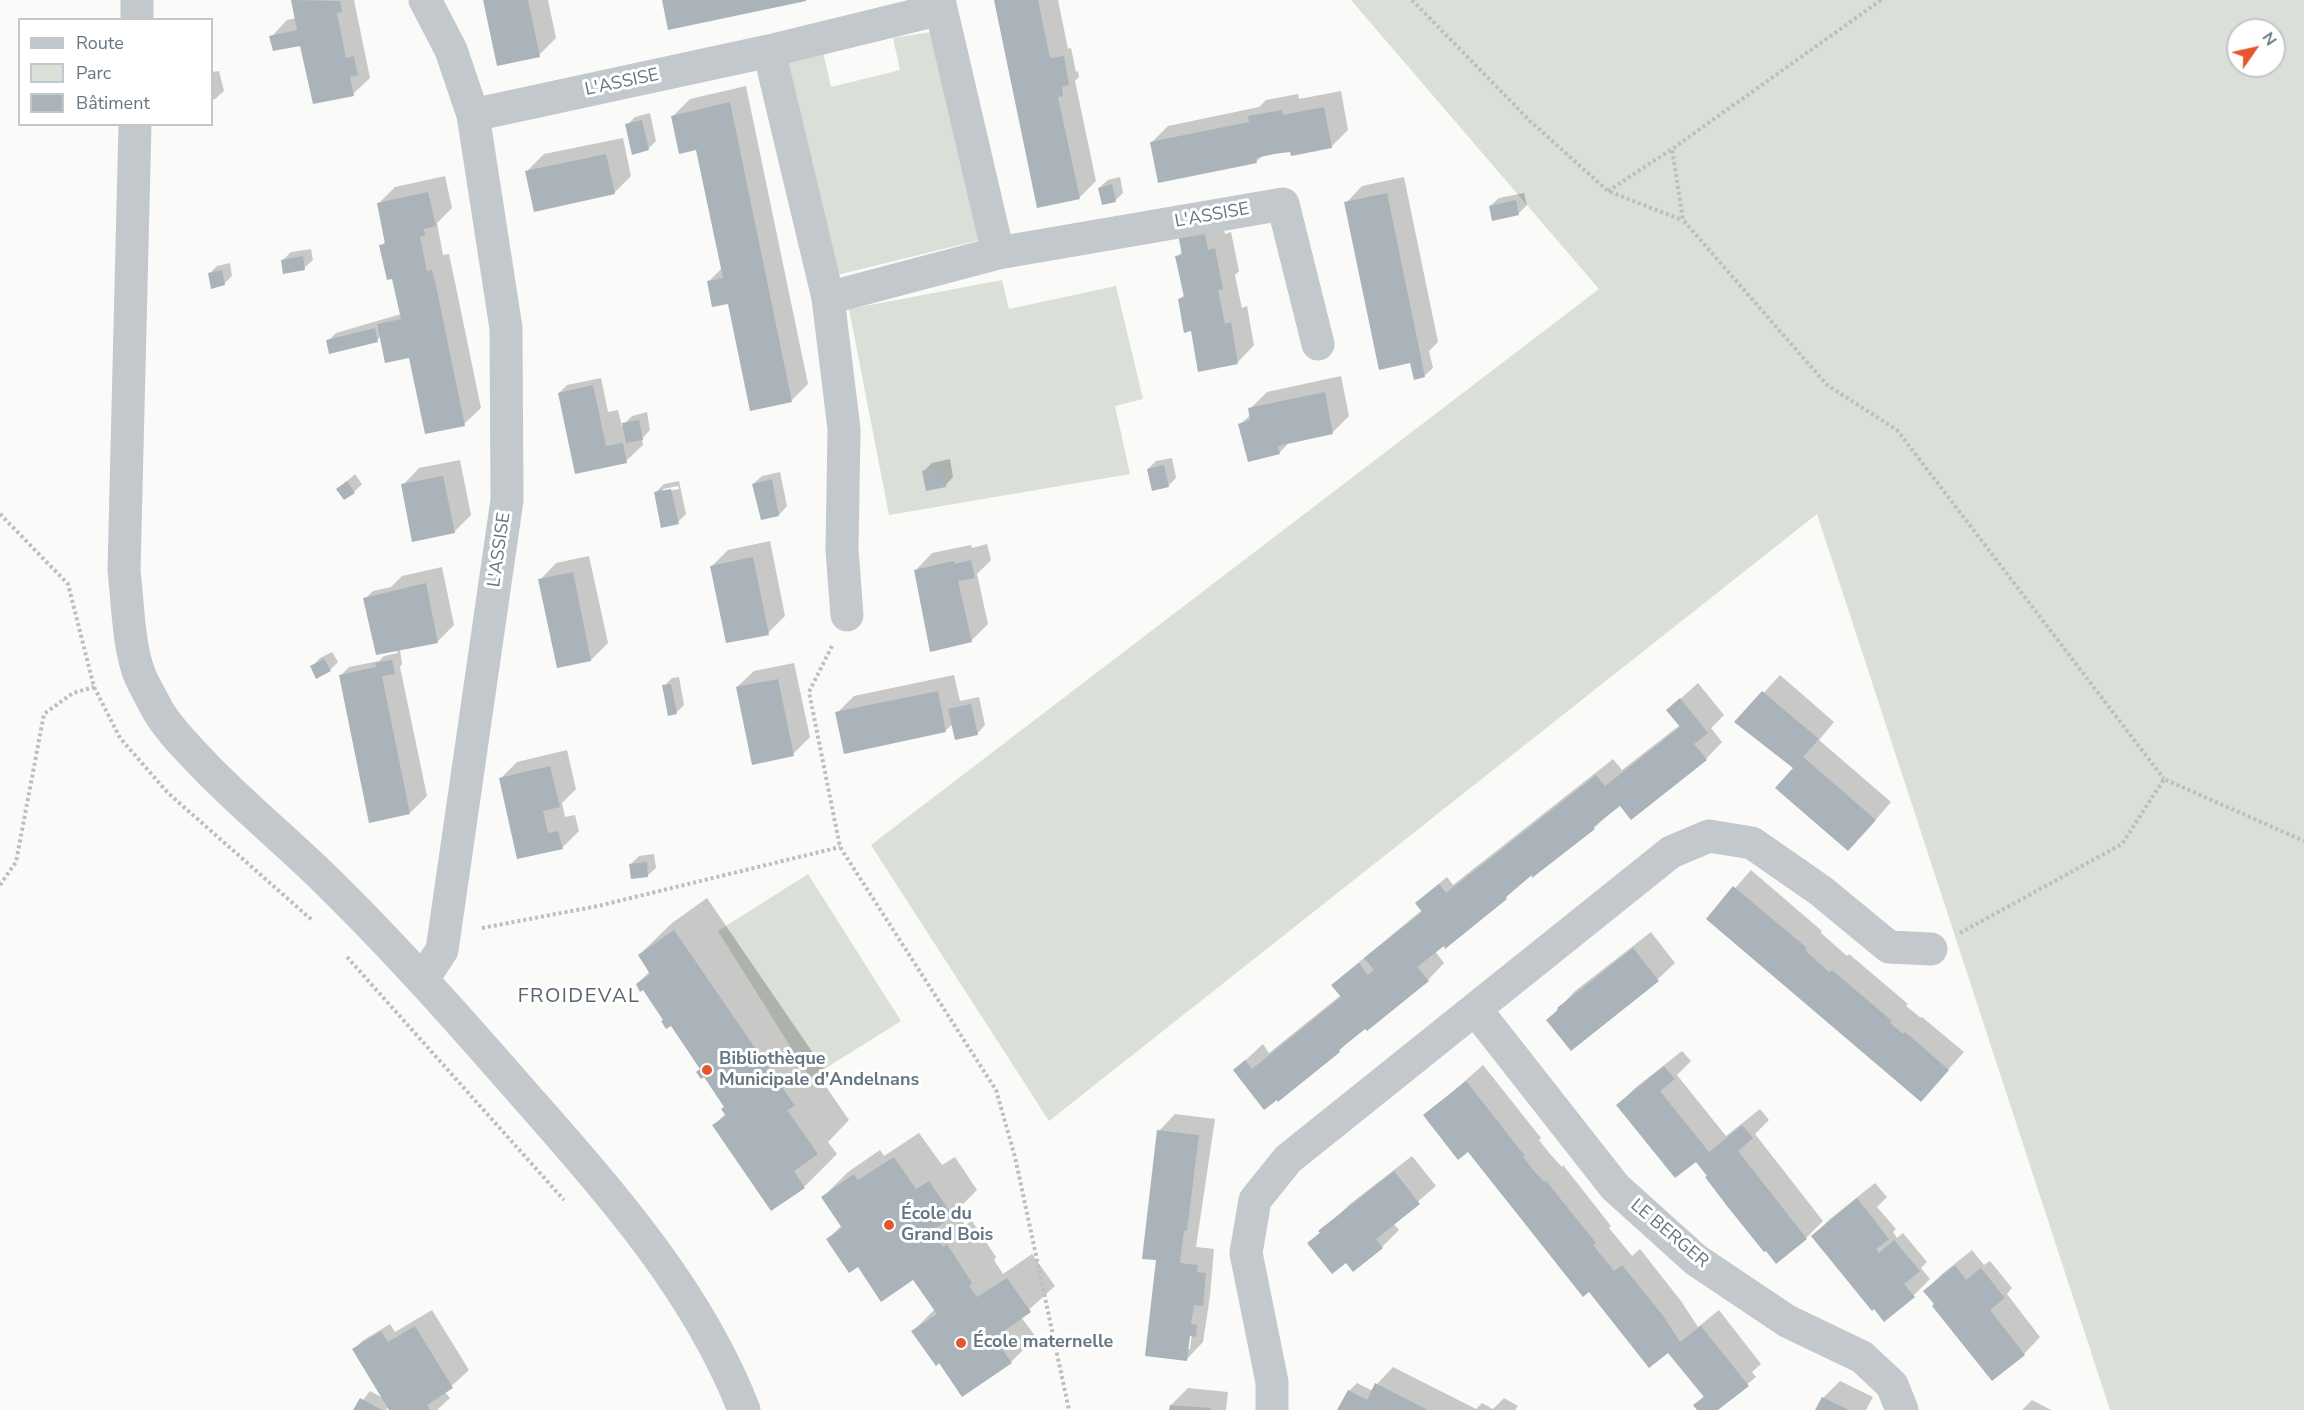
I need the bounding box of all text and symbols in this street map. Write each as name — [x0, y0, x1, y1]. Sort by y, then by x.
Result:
legend — [18, 18, 213, 126]
north arrow — [2226, 18, 2286, 78]
text: N — [2257, 28, 2282, 50]
text: Route — [76, 31, 124, 55]
text: Parc — [76, 61, 111, 85]
street label: L'ASSISE — [583, 65, 661, 101]
text: Bâtiment — [76, 91, 150, 115]
street label: L'ASSISE — [1173, 199, 1251, 233]
street label: L'ASSISE — [484, 511, 516, 589]
district label: FROIDEVAL — [518, 985, 640, 1009]
place label: Bibliothèque Municipale d'Andelnans — [719, 1049, 919, 1092]
marker: Bibliothèque Municipale d'Andelnans — [700, 1063, 714, 1077]
street label: LE BERGER — [1626, 1195, 1712, 1273]
place label: École du Grand Bois — [901, 1204, 993, 1246]
marker: École du Grand Bois — [882, 1218, 896, 1232]
place label: École maternelle — [973, 1332, 1113, 1354]
marker: École maternelle — [954, 1336, 968, 1350]

